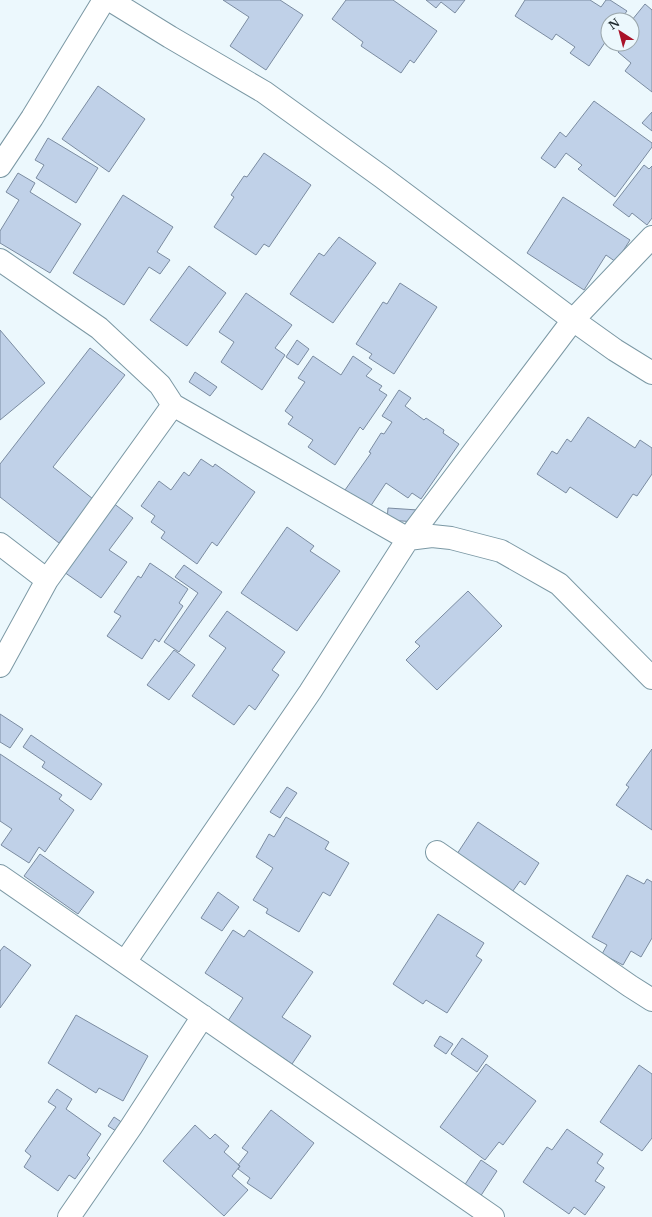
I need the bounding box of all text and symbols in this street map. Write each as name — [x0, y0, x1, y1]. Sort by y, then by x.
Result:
north arrow — [600, 12, 640, 52]
text: N — [606, 15, 623, 33]

